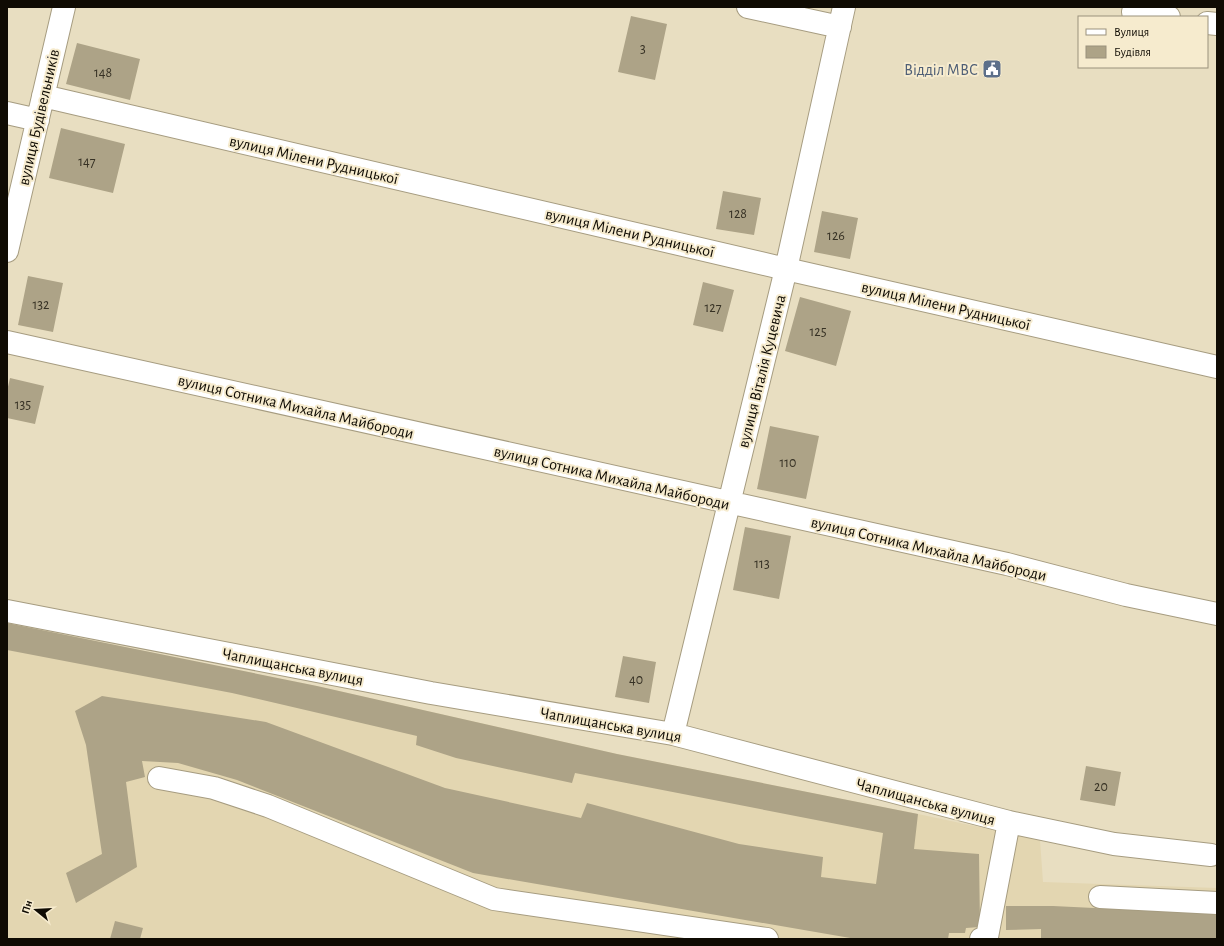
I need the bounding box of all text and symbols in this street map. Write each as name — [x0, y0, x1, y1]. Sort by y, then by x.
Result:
legend — [1078, 16, 1208, 68]
text: Вулиця — [1114, 26, 1149, 39]
house number: 3 — [640, 42, 646, 56]
text: Будівля — [1114, 46, 1151, 59]
street label: вулиця Будівельників — [16, 48, 63, 187]
public building icon: Відділ МВС — [981, 58, 1003, 80]
place label: Відділ МВС — [904, 62, 978, 78]
house number: 148 — [94, 66, 112, 80]
street label: вулиця Мілени Рудницької — [228, 133, 400, 188]
house number: 147 — [78, 155, 96, 169]
street label: вулиця Мілени Рудницької — [544, 206, 716, 261]
house number: 128 — [729, 207, 747, 221]
house number: 126 — [827, 229, 845, 243]
street label: вулиця Мілени Рудницької — [860, 279, 1032, 334]
street label: вулиця Віталія Куцевича — [735, 293, 790, 450]
house number: 132 — [33, 298, 49, 312]
house number: 127 — [704, 301, 722, 315]
house number: 125 — [809, 325, 827, 339]
street label: вулиця Сотника Михайла Майбороди — [176, 372, 415, 443]
house number: 135 — [15, 398, 31, 412]
street label: вулиця Сотника Михайла Майбороди — [492, 443, 731, 514]
house number: 110 — [779, 456, 797, 470]
street label: вулиця Сотника Михайла Майбороди — [809, 514, 1048, 585]
house number: 113 — [754, 557, 770, 571]
street label: Чаплищанська вулиця — [221, 645, 365, 689]
house number: 40 — [629, 673, 643, 687]
street label: Чаплищанська вулиця — [539, 705, 683, 746]
street label: Чаплищанська вулиця — [854, 776, 997, 829]
house number: 20 — [1094, 780, 1108, 794]
north arrow — [16, 890, 56, 930]
text: Пн — [20, 899, 34, 915]

